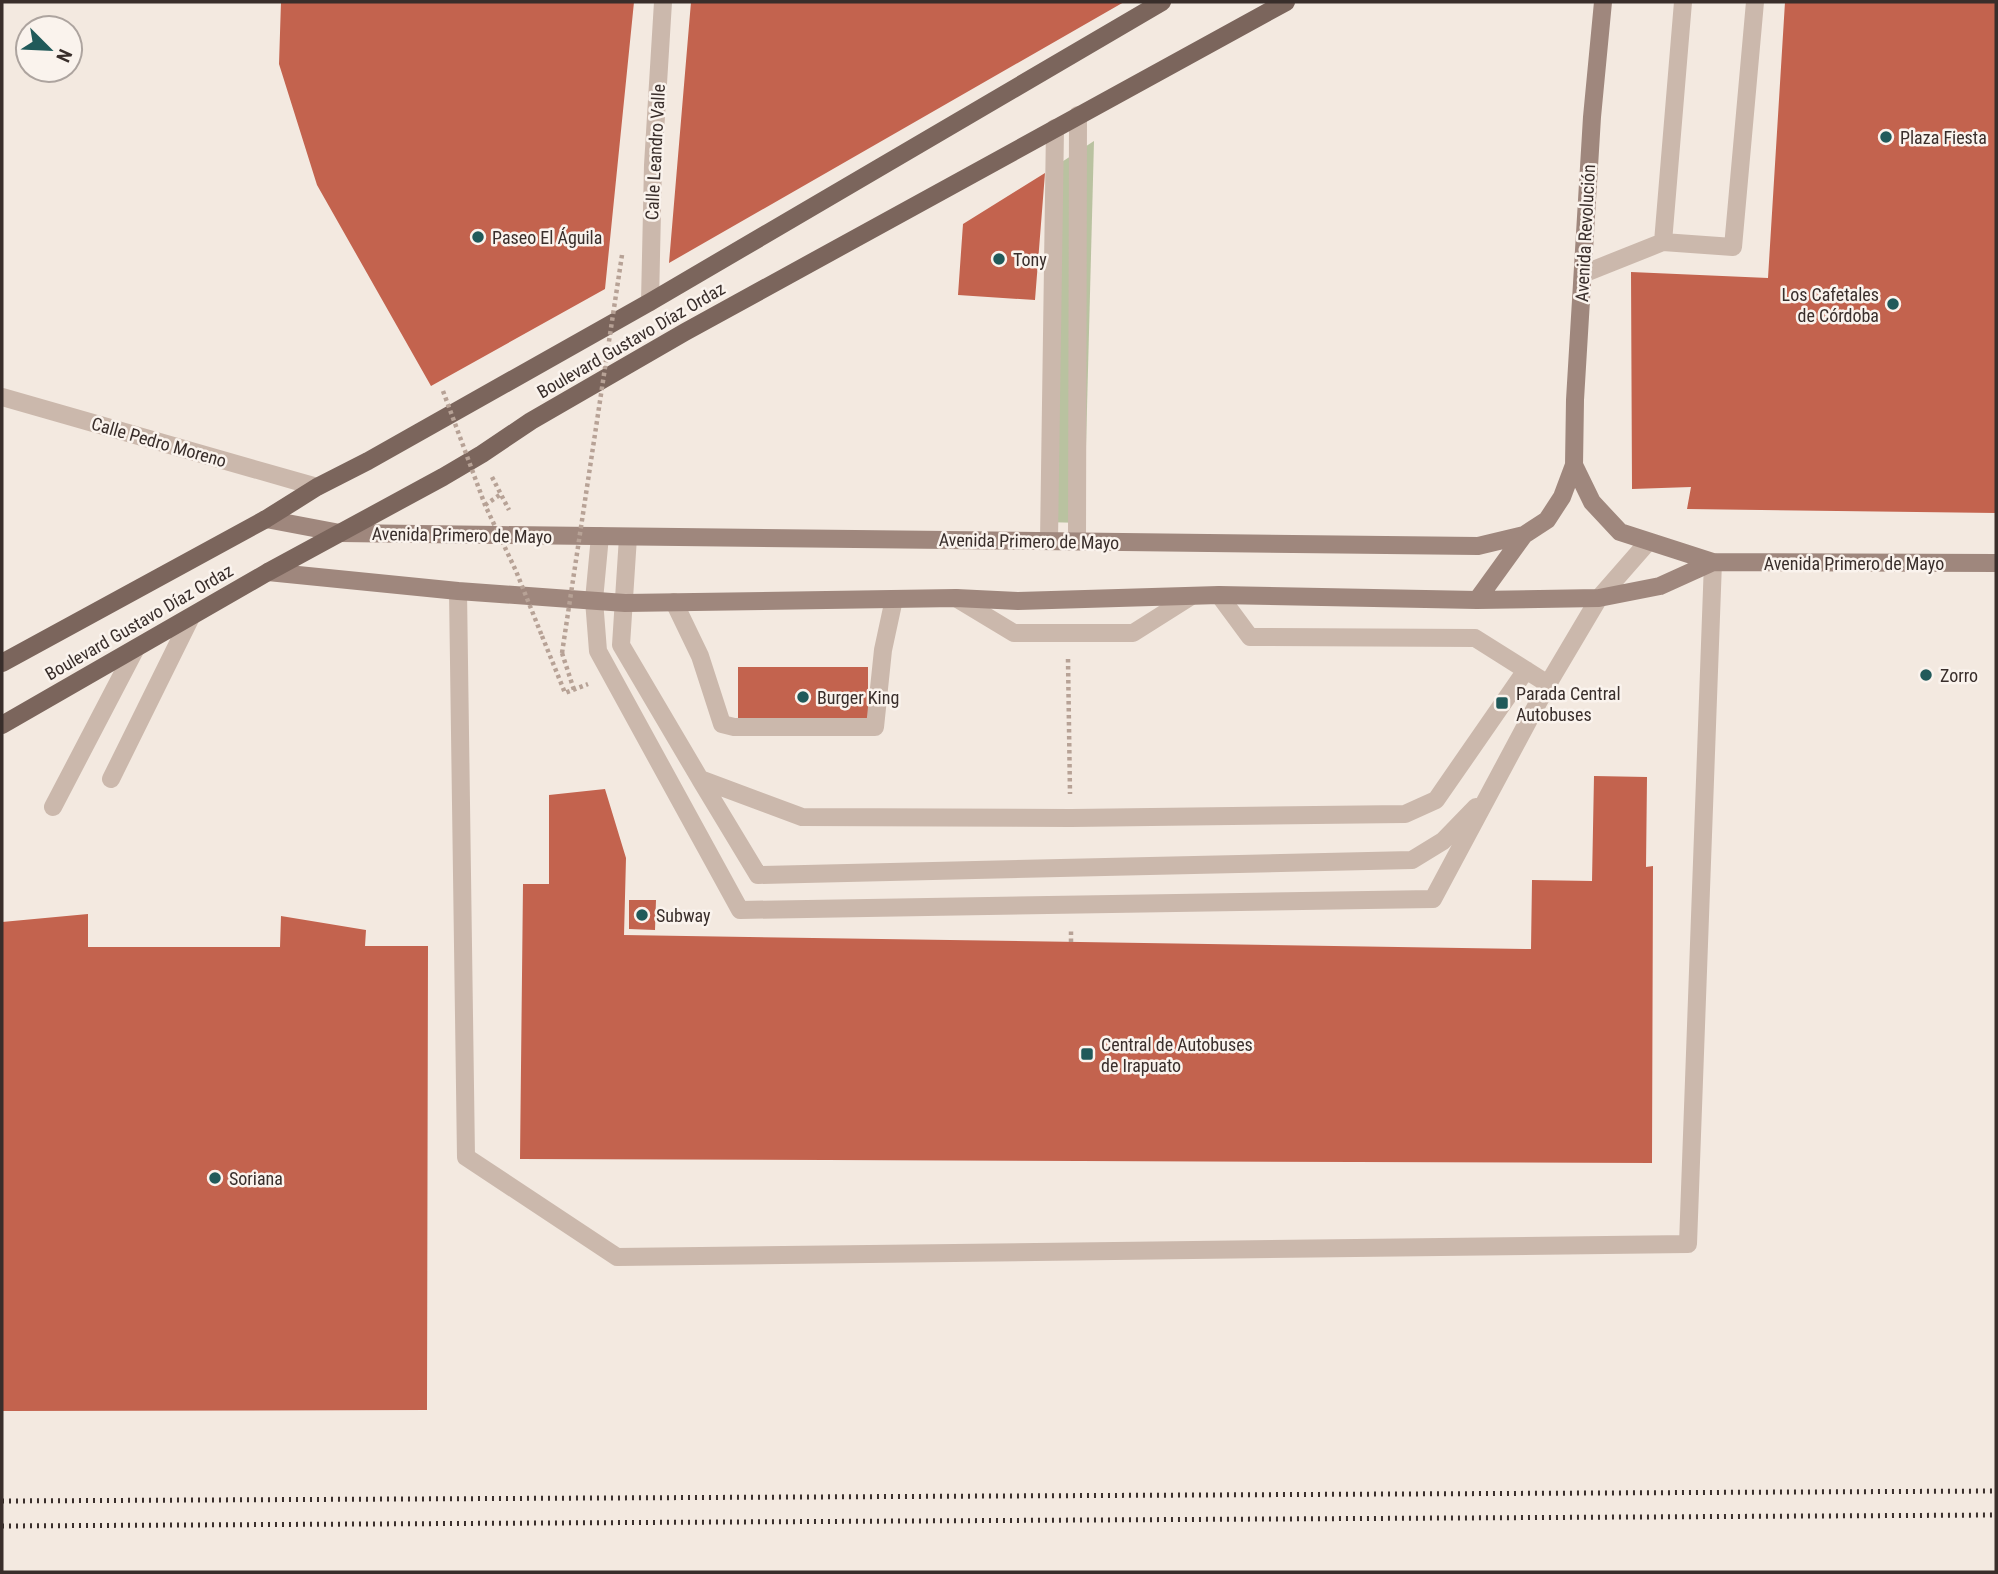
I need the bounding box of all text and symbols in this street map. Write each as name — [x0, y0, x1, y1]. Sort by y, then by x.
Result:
north arrow — [14, 14, 84, 84]
text: N — [51, 46, 77, 66]
street label: Calle Leandro Valle — [641, 83, 669, 221]
place label: Plaza Fiesta — [1900, 127, 1987, 148]
marker: Plaza Fiesta — [1878, 129, 1894, 145]
street label: Avenida Revolución — [1571, 164, 1599, 302]
place label: Paseo El Águila — [492, 227, 602, 248]
marker: Paseo El Águila — [470, 229, 486, 245]
place label: Tony — [1013, 249, 1047, 270]
marker: Tony — [991, 251, 1007, 267]
street label: Boulevard Gustavo Díaz Ordaz — [533, 277, 729, 402]
place label: Los Cafetales de Córdoba — [1782, 284, 1879, 326]
marker: Los Cafetales de Córdoba — [1885, 296, 1901, 312]
street label: Calle Pedro Moreno — [89, 413, 229, 471]
street label: Avenida Primero de Mayo — [372, 523, 552, 547]
street label: Avenida Primero de Mayo — [939, 529, 1119, 553]
street label: Avenida Primero de Mayo — [1764, 553, 1944, 574]
street label: Boulevard Gustavo Díaz Ordaz — [41, 559, 237, 684]
place label: Zorro — [1940, 665, 1978, 686]
marker: Zorro — [1918, 667, 1934, 683]
place label: Parada Central Autobuses — [1516, 683, 1621, 725]
place label: Burger King — [817, 687, 899, 708]
marker: Burger King — [795, 689, 811, 705]
marker: Parada Central Autobuses — [1494, 695, 1510, 711]
place label: Subway — [656, 905, 711, 926]
marker: Subway — [634, 907, 650, 923]
place label: Central de Autobuses de Irapuato — [1101, 1034, 1253, 1076]
marker: Central de Autobuses de Irapuato — [1079, 1046, 1095, 1062]
place label: Soriana — [229, 1168, 283, 1189]
marker: Soriana — [207, 1170, 223, 1186]

